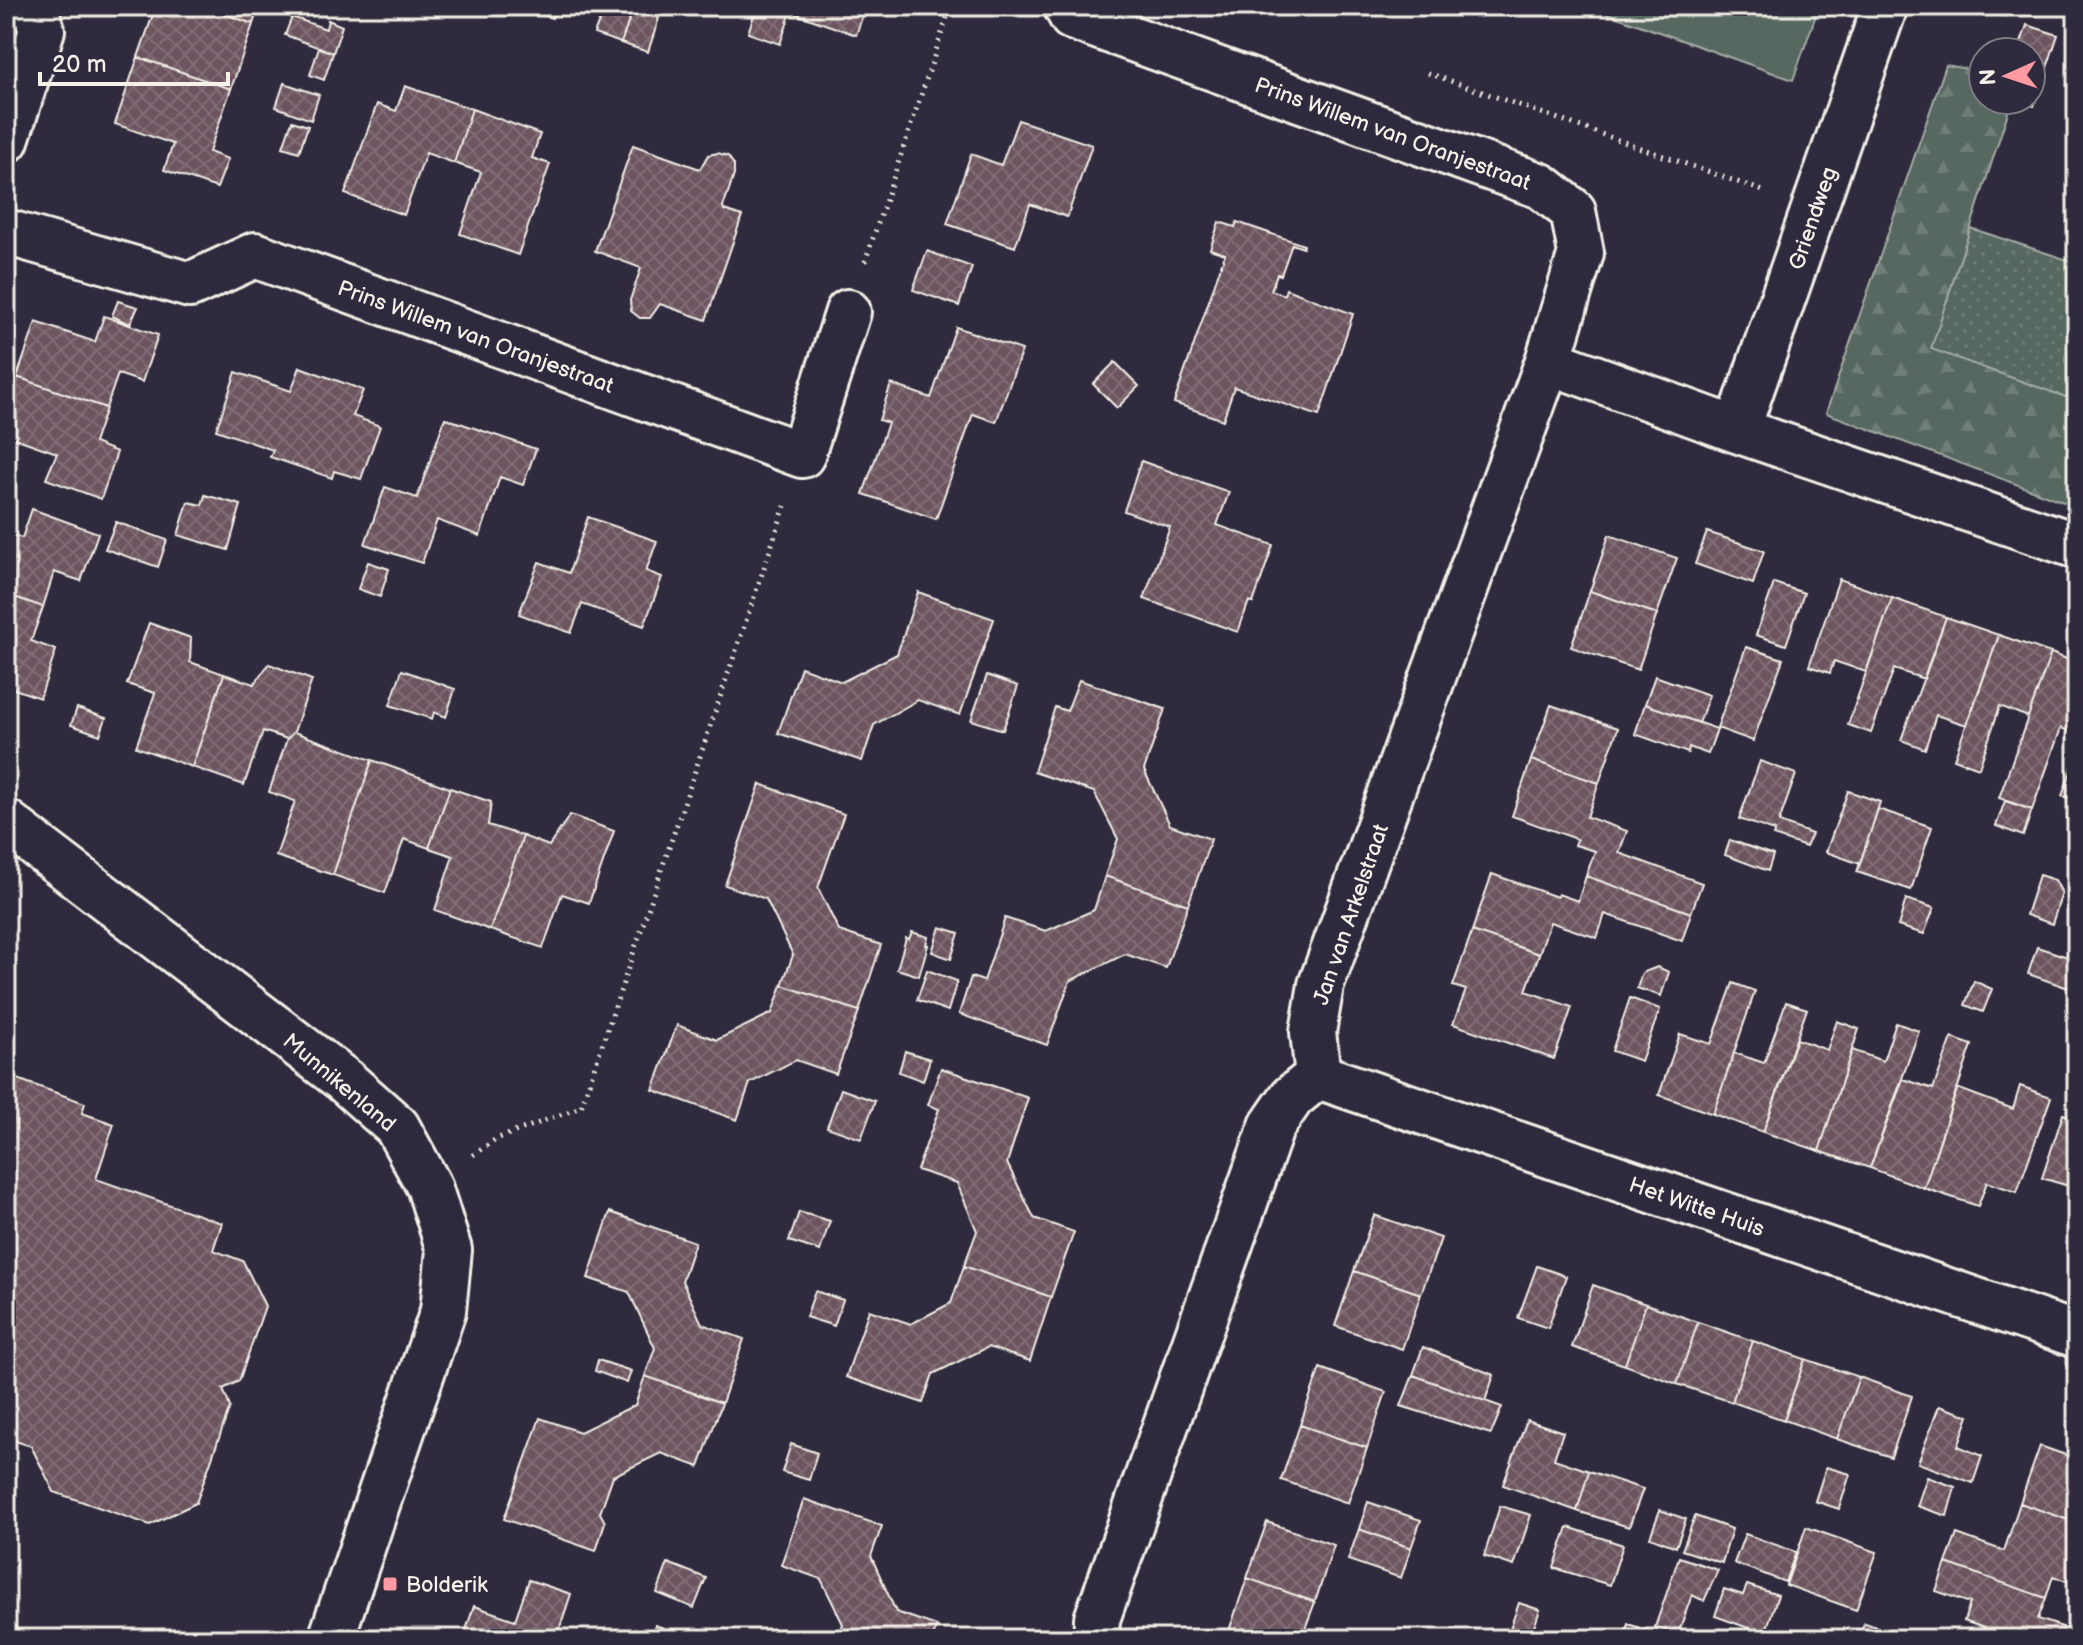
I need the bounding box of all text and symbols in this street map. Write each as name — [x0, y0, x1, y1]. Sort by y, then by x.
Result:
scale bar — [40, 36, 228, 86]
north arrow — [1967, 36, 2047, 116]
text: 20 m — [52, 50, 107, 79]
text: N — [1975, 68, 2002, 86]
street label: Prins Willem van Oranjestraat — [1251, 72, 1534, 197]
street label: Griendweg — [1783, 163, 1844, 274]
street label: Prins Willem van Oranjestraat — [334, 275, 617, 400]
street label: Jan van Arkelstraat — [1308, 820, 1395, 1008]
street label: Munnikenland — [277, 1028, 401, 1138]
street label: Het Witte Huis — [1625, 1172, 1768, 1243]
place label: Bolderik — [406, 1572, 488, 1599]
marker: Bolderik — [381, 1575, 399, 1593]

